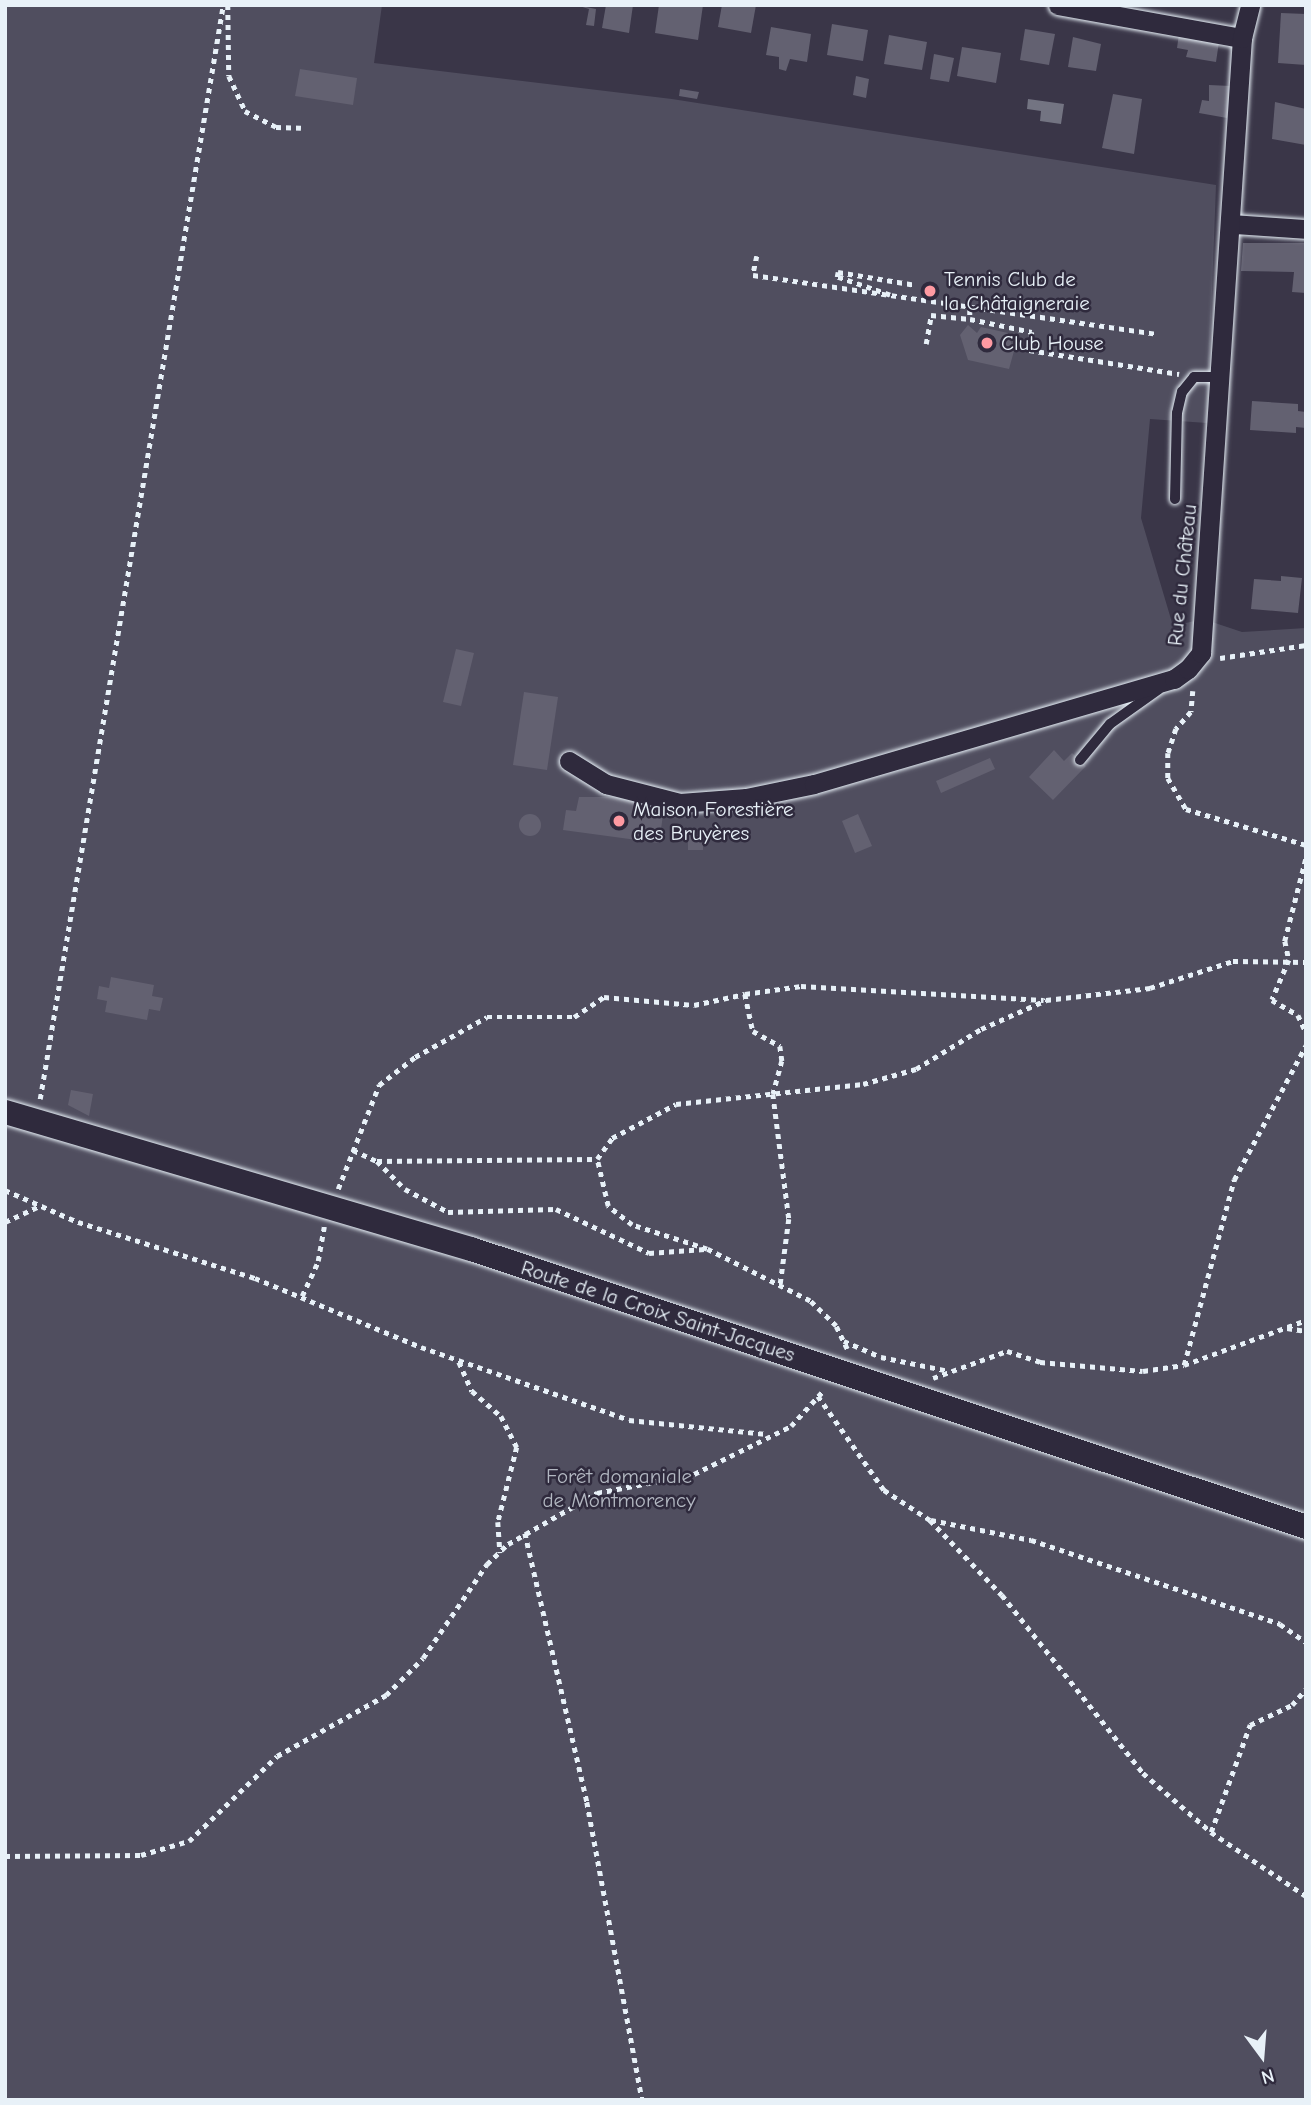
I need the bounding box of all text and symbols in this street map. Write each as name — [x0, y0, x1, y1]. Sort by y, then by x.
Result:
place label: Tennis Club de la Châtaigneraie — [944, 266, 1090, 316]
marker: Tennis Club de la Châtaigneraie — [922, 283, 938, 299]
place label: Club House — [1001, 330, 1104, 356]
marker: Club House — [979, 335, 995, 351]
street label: Rue du Château — [1162, 503, 1202, 647]
place label: Maison Forestière des Bruyères — [633, 796, 794, 846]
marker: Maison Forestière des Bruyères — [611, 813, 627, 829]
street label: Route de la Croix Saint-Jacques — [518, 1255, 798, 1367]
park label: Forêt domaniale de Montmorency — [542, 1463, 696, 1513]
north arrow — [1227, 2021, 1297, 2091]
text: N — [1259, 2064, 1277, 2088]

